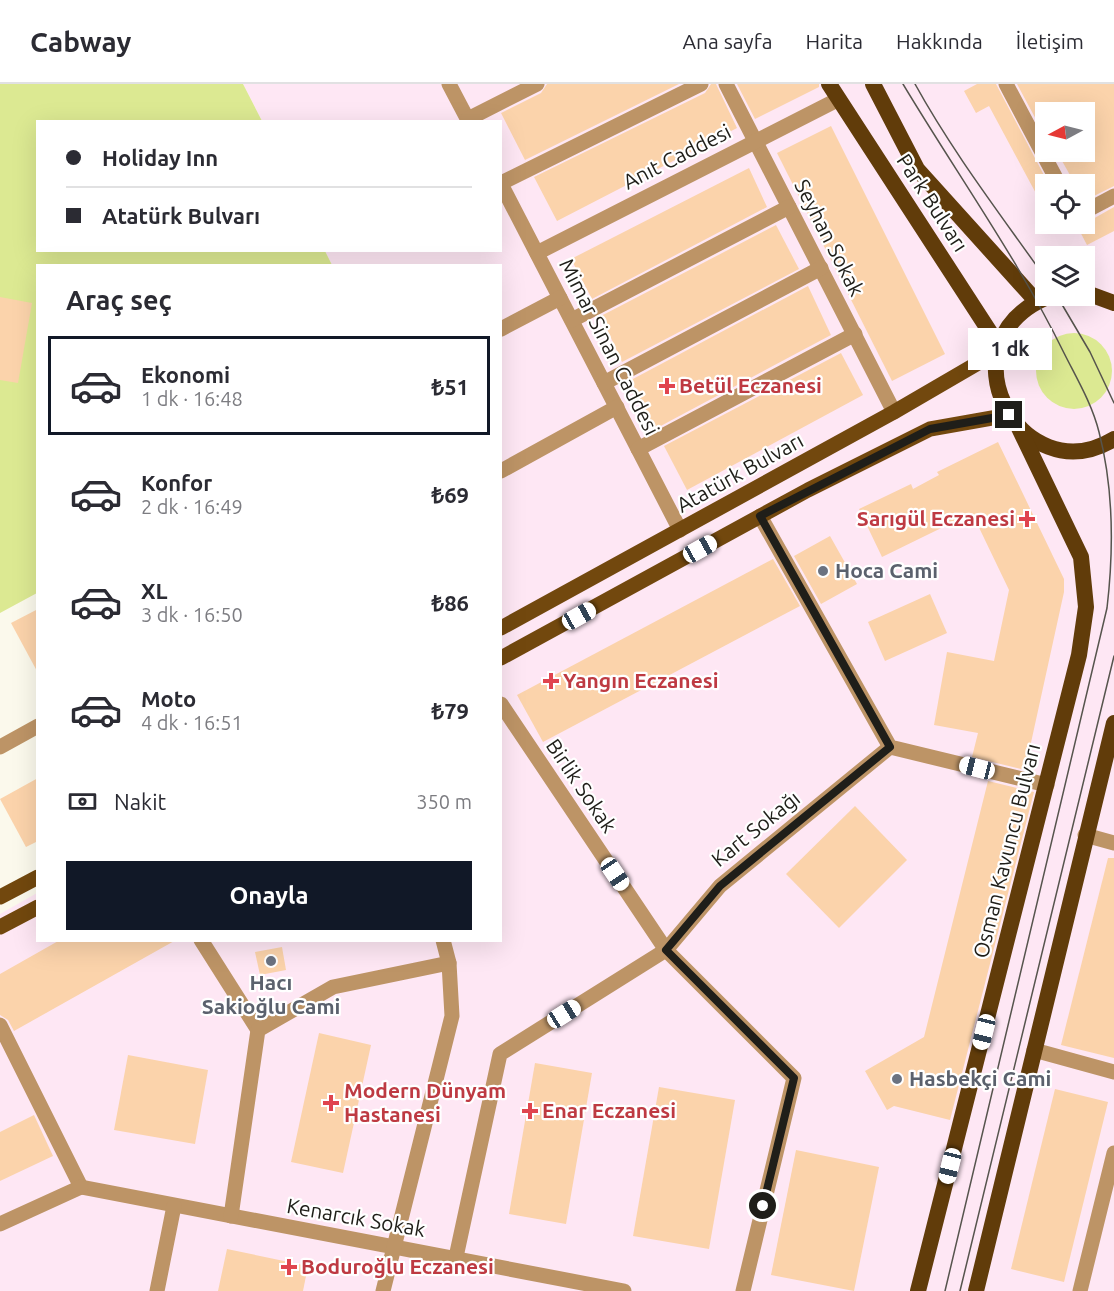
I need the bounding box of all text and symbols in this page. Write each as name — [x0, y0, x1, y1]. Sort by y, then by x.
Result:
text: Cabway — [30, 26, 131, 57]
text: Ana sayfa — [682, 29, 773, 53]
text: Harita — [806, 29, 863, 53]
text: Hakkında — [896, 29, 983, 53]
text: İletişim — [1016, 29, 1084, 53]
north arrow — [1035, 102, 1095, 162]
map controls — [1035, 102, 1095, 306]
street label: Anıt Caddesi — [619, 119, 735, 194]
text: Holiday Inn — [102, 145, 218, 170]
street label: Park Bulvarı — [892, 149, 973, 256]
button: locate — [1035, 174, 1095, 234]
street label: Seyhan Sokak — [790, 175, 870, 300]
text: Atatürk Bulvarı — [102, 203, 260, 228]
button: layers — [1035, 246, 1095, 306]
street label: Mimar Sinan Caddesi — [555, 254, 665, 439]
text: Araç seç — [66, 285, 172, 315]
callout: 1 dk — [967, 328, 1051, 370]
text: 1 dk — [990, 337, 1030, 360]
icon: car — [69, 359, 123, 413]
text: Ekonomi — [141, 362, 230, 387]
place label: Betül Eczanesi — [679, 373, 822, 397]
text: ₺51 — [432, 374, 469, 399]
marker: Betül Eczanesi — [660, 379, 674, 393]
text: 1 dk · 16:48 — [141, 387, 243, 410]
route end — [995, 401, 1022, 428]
street label: Atatürk Bulvarı — [672, 427, 807, 517]
icon: car — [69, 467, 123, 521]
text: Konfor — [141, 470, 212, 495]
text: ₺69 — [432, 482, 469, 507]
text: 2 dk · 16:49 — [141, 495, 243, 518]
place label: Sarıgül Eczanesi — [857, 506, 1015, 530]
marker: Sarıgül Eczanesi — [1020, 512, 1034, 526]
car — [680, 532, 720, 566]
place label: Hoca Cami — [835, 558, 938, 582]
marker: Hoca Cami — [816, 564, 830, 578]
icon: car — [69, 575, 123, 629]
text: XL — [141, 578, 168, 603]
text: ₺86 — [432, 590, 469, 615]
car — [559, 599, 599, 633]
text: 3 dk · 16:50 — [141, 603, 243, 626]
place label: Yangın Eczanesi — [563, 668, 718, 692]
marker: Yangın Eczanesi — [544, 674, 558, 688]
icon: car — [69, 683, 123, 737]
text: Moto — [141, 686, 196, 711]
text: ₺79 — [432, 698, 469, 723]
text: 4 dk · 16:51 — [141, 711, 243, 734]
street label: Birlik Sokak — [542, 734, 622, 837]
street label: Osman Kavuncu Bulvarı — [968, 741, 1044, 961]
car — [957, 755, 997, 781]
icon: cash — [66, 785, 99, 818]
street label: Kart Sokağı — [706, 785, 804, 871]
text: Nakit — [114, 789, 166, 814]
text: 350 m — [416, 790, 472, 813]
car — [597, 854, 633, 894]
button: Onayla — [66, 861, 472, 930]
marker: Hacı Sakioğlu Cami — [264, 954, 278, 968]
place label: Hacı Sakioğlu Cami — [202, 970, 340, 1018]
car — [544, 997, 584, 1031]
car — [971, 1012, 997, 1052]
place label: Hasbekçi Cami — [909, 1066, 1051, 1090]
marker: Hasbekçi Cami — [890, 1072, 904, 1086]
place label: Modern Dünyam Hastanesi — [344, 1078, 506, 1126]
marker: Modern Dünyam Hastanesi — [322, 1094, 340, 1112]
place label: Enar Eczanesi — [542, 1098, 676, 1122]
marker: Enar Eczanesi — [523, 1104, 537, 1118]
car — [937, 1146, 963, 1186]
route start — [749, 1192, 776, 1219]
street label: Kenarcık Sokak — [285, 1193, 428, 1241]
place label: Boduroğlu Eczanesi — [301, 1254, 494, 1278]
marker: Boduroğlu Eczanesi — [282, 1260, 296, 1274]

